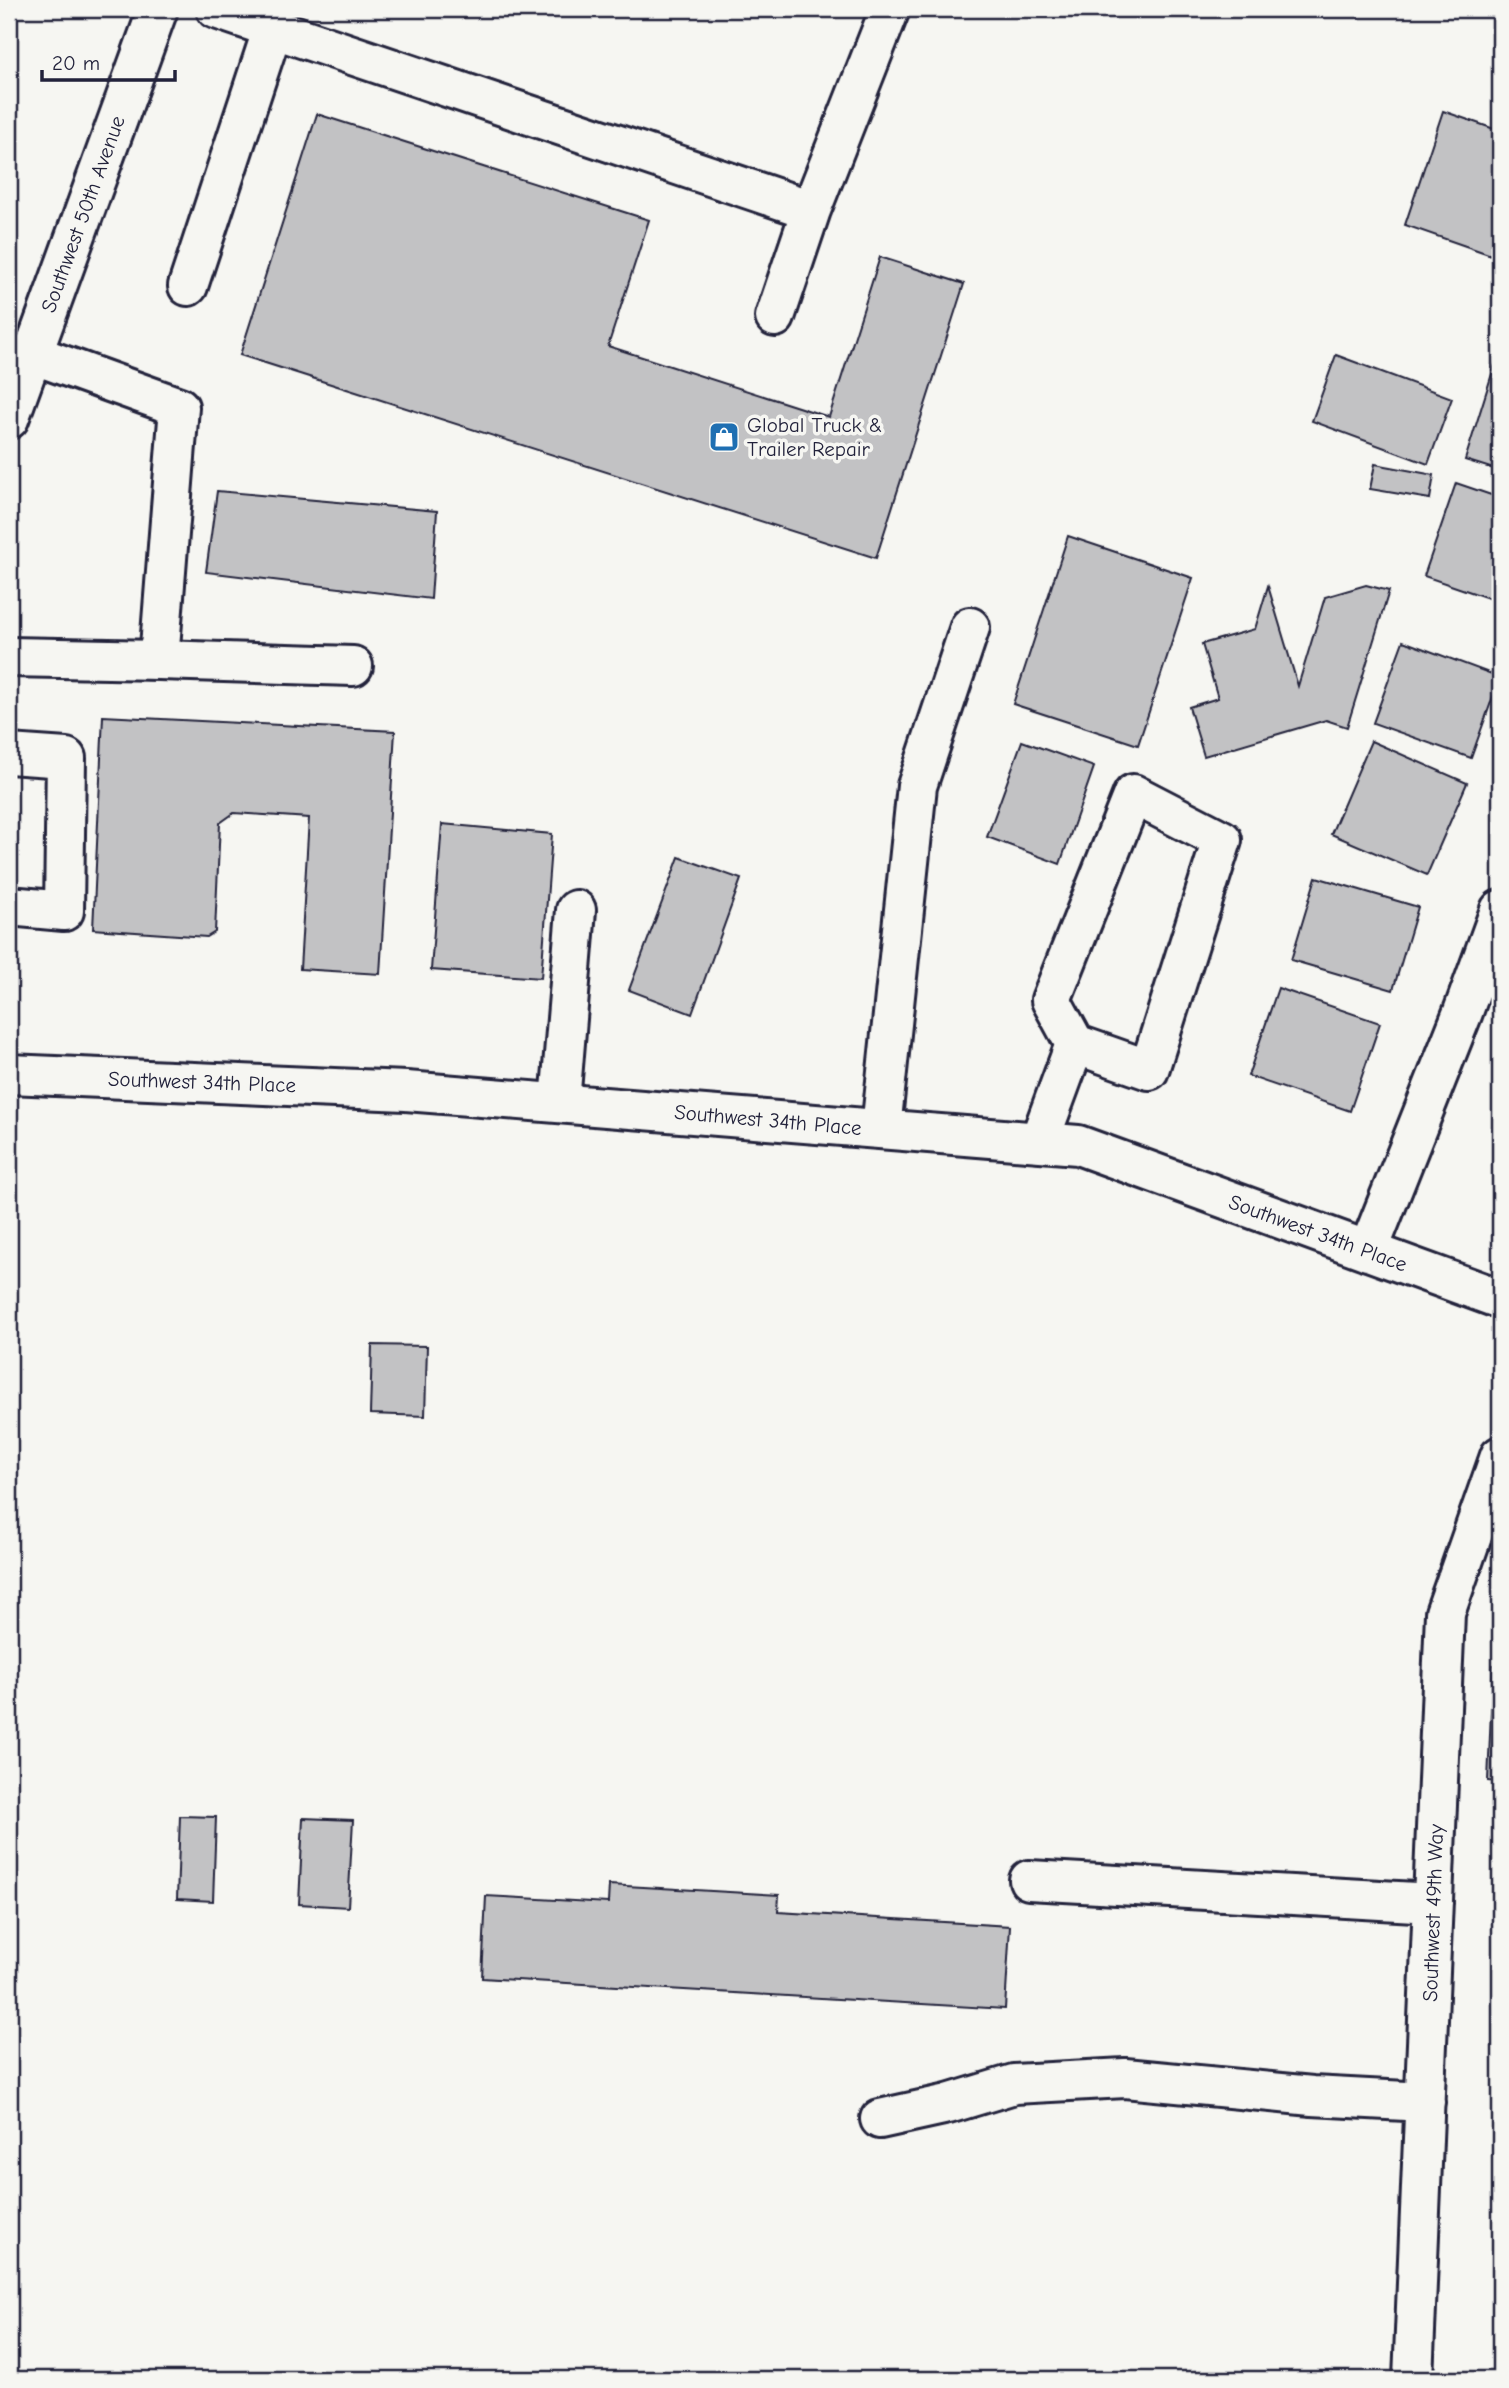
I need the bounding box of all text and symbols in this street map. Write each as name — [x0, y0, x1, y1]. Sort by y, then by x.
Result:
scale bar — [42, 38, 175, 82]
text: 20 m — [52, 51, 100, 75]
street label: Southwest 50th Avenue — [36, 112, 130, 316]
place label: Global Truck & Trailer Repair — [747, 413, 882, 461]
shop icon: Global Truck & Trailer Repair — [707, 420, 741, 454]
street label: Southwest 34th Place — [108, 1067, 296, 1097]
street label: Southwest 34th Place — [673, 1100, 863, 1140]
street label: Southwest 34th Place — [1226, 1190, 1410, 1276]
street label: Southwest 49th Way — [1418, 1823, 1448, 2002]

